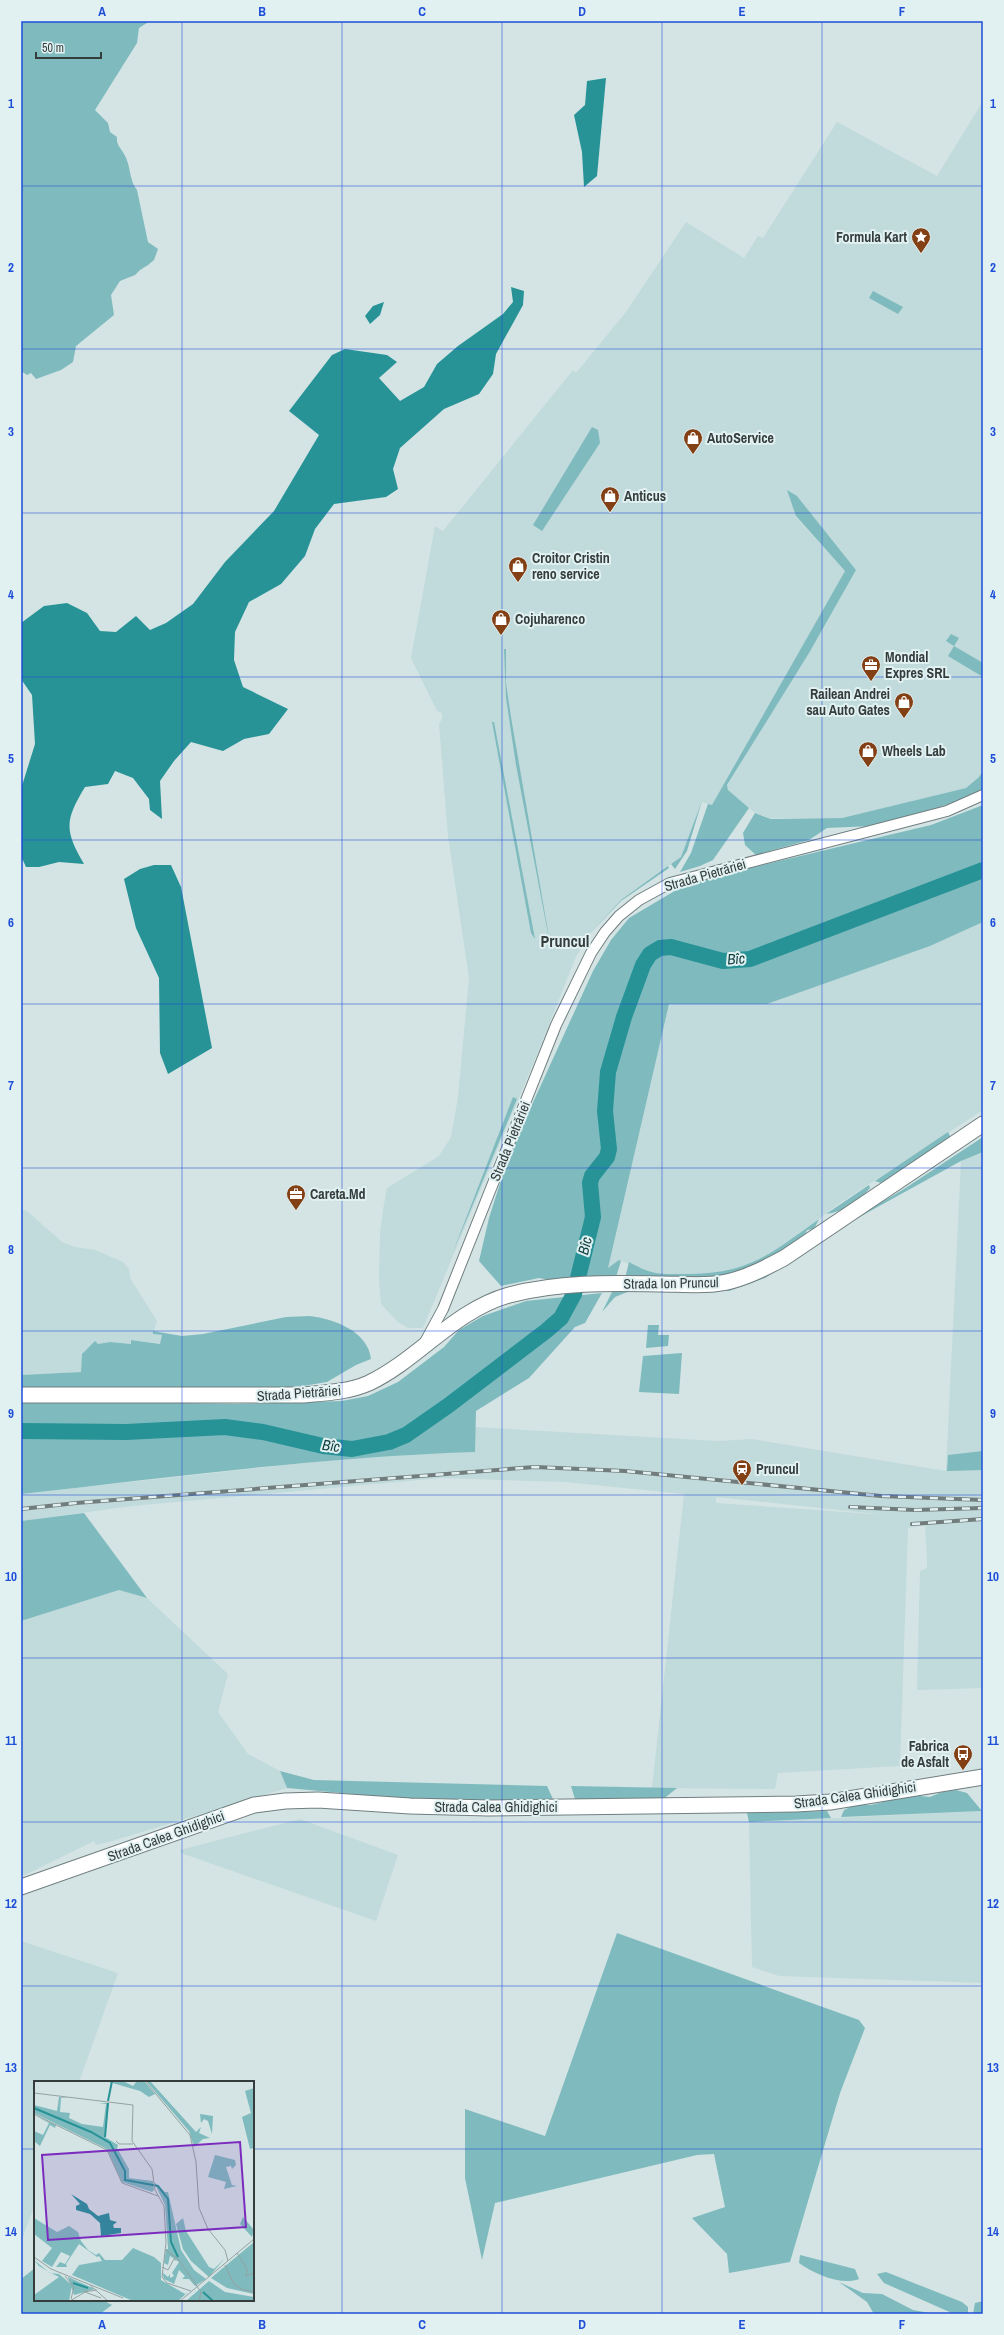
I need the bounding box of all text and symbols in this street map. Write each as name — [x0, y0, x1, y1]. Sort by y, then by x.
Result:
text: A — [98, 3, 106, 20]
text: B — [258, 3, 266, 20]
text: C — [418, 3, 426, 20]
text: D — [578, 3, 586, 20]
text: E — [738, 3, 746, 20]
text: F — [899, 3, 906, 20]
scale bar — [36, 34, 101, 60]
text: 50 m — [42, 40, 64, 56]
text: 1 — [8, 95, 14, 112]
text: 1 — [990, 95, 996, 112]
place icon: Formula Kart — [910, 226, 932, 254]
place label: Formula Kart — [836, 228, 907, 246]
text: 2 — [8, 259, 14, 276]
text: 2 — [990, 259, 996, 276]
text: 3 — [8, 423, 14, 440]
text: 3 — [990, 423, 996, 440]
shop icon: AutoService — [682, 427, 704, 455]
place label: AutoService — [707, 429, 774, 447]
shop icon: Anticus — [599, 485, 621, 513]
place label: Anticus — [624, 487, 666, 505]
place label: Croitor Cristin reno service — [532, 549, 610, 583]
shop icon: Croitor Cristin reno service — [507, 555, 529, 583]
text: 4 — [8, 586, 14, 603]
text: 4 — [990, 586, 996, 603]
shop icon: Cojuharenco — [490, 608, 512, 636]
place label: Cojuharenco — [515, 610, 585, 628]
place label: Mondial Expres SRL — [885, 648, 949, 682]
office icon: Mondial Expres SRL — [860, 654, 882, 682]
place label: Railean Andrei sau Auto Gates — [806, 685, 890, 719]
shop icon: Railean Andrei sau Auto Gates — [893, 691, 915, 719]
shop icon: Wheels Lab — [857, 740, 879, 768]
place label: Wheels Lab — [882, 742, 946, 760]
text: 5 — [8, 750, 14, 767]
text: 5 — [990, 750, 996, 767]
street label: Strada Pietrăriei — [662, 855, 748, 895]
text: 6 — [8, 914, 14, 931]
text: 6 — [990, 914, 996, 931]
district label: Pruncul — [541, 930, 589, 952]
water label: Bîc — [727, 948, 745, 969]
text: 7 — [8, 1077, 14, 1094]
text: 7 — [990, 1077, 996, 1094]
street label: Strada Pietrăriei — [486, 1099, 534, 1183]
office icon: Careta.Md — [285, 1183, 307, 1211]
place label: Careta.Md — [310, 1185, 366, 1203]
water label: Bîc — [572, 1235, 597, 1257]
text: 8 — [8, 1241, 14, 1258]
text: 8 — [990, 1241, 996, 1258]
street label: Strada Ion Pruncul — [623, 1273, 719, 1293]
street label: Strada Pietrăriei — [256, 1381, 342, 1405]
text: 9 — [8, 1405, 14, 1422]
text: 9 — [990, 1405, 996, 1422]
water label: Bîc — [321, 1434, 341, 1457]
station icon: Pruncul — [731, 1458, 753, 1486]
place label: Pruncul — [756, 1460, 799, 1478]
text: 10 — [5, 1568, 17, 1585]
text: 10 — [987, 1568, 999, 1585]
text: 11 — [5, 1732, 17, 1749]
text: 11 — [987, 1732, 999, 1749]
place label: Fabrica de Asfalt — [901, 1737, 950, 1771]
bus stop icon: Fabrica de Asfalt — [952, 1743, 974, 1771]
street label: Strada Calea Ghidighici — [793, 1778, 917, 1812]
street label: Strada Calea Ghidighici — [434, 1798, 558, 1816]
street label: Strada Calea Ghidighici — [105, 1806, 227, 1866]
text: 12 — [5, 1895, 17, 1912]
text: 12 — [987, 1895, 999, 1912]
text: 13 — [5, 2059, 17, 2076]
text: 13 — [987, 2059, 999, 2076]
inset map — [34, 2081, 254, 2301]
text: 14 — [5, 2223, 17, 2240]
text: 14 — [987, 2223, 999, 2240]
text: A — [98, 2316, 106, 2333]
text: B — [258, 2316, 266, 2333]
text: C — [418, 2316, 426, 2333]
text: D — [578, 2316, 586, 2333]
text: E — [738, 2316, 746, 2333]
text: F — [899, 2316, 906, 2333]

